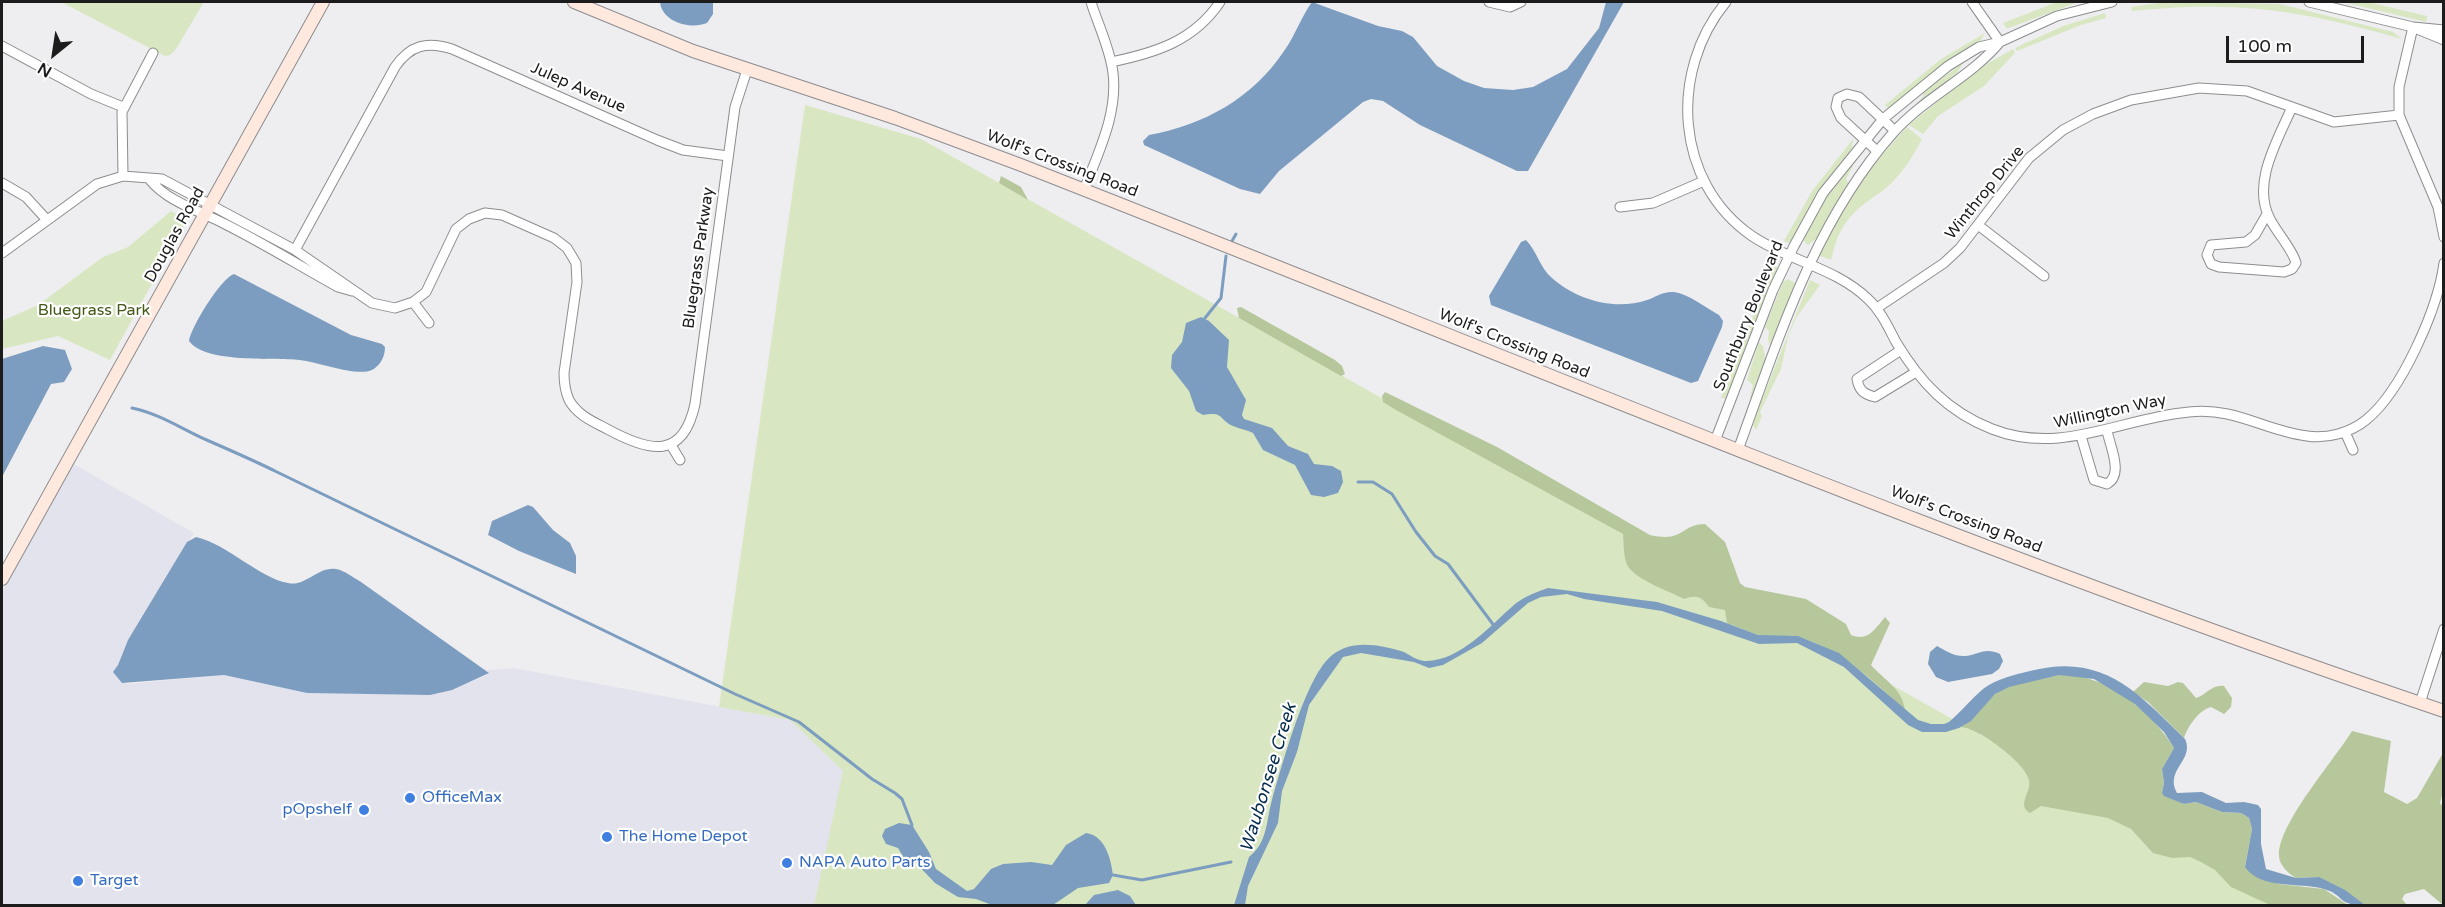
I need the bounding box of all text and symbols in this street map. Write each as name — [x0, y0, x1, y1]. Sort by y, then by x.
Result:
north arrow — [24, 24, 84, 84]
scale bar — [2229, 24, 2367, 62]
text: 100 m — [2237, 35, 2292, 57]
text: N — [34, 58, 56, 81]
street label: Julep Avenue — [528, 59, 628, 117]
street label: Wolf's Crossing Road — [983, 126, 1141, 202]
street label: Winthrop Drive — [1941, 142, 2029, 244]
street label: Douglas Road — [141, 184, 209, 286]
street label: Bluegrass Parkway — [680, 186, 718, 330]
street label: Southbury Boulevard — [1710, 238, 1788, 394]
park label: Bluegrass Park — [38, 301, 150, 321]
street label: Wolf's Crossing Road — [1436, 305, 1592, 383]
street label: Willington Way — [2052, 391, 2168, 433]
street label: Wolf's Crossing Road — [1887, 482, 2045, 558]
water label: Waubonsee Creek — [1236, 701, 1302, 855]
place label: OfficeMax — [422, 788, 502, 808]
marker: OfficeMax — [403, 791, 417, 805]
place label: pOpshelf — [282, 800, 352, 820]
marker: pOpshelf — [357, 803, 371, 817]
place label: The Home Depot — [619, 827, 748, 847]
marker: The Home Depot — [600, 830, 614, 844]
place label: NAPA Auto Parts — [799, 853, 931, 873]
marker: NAPA Auto Parts — [780, 856, 794, 870]
place label: Target — [90, 871, 139, 891]
marker: Target — [71, 874, 85, 888]

